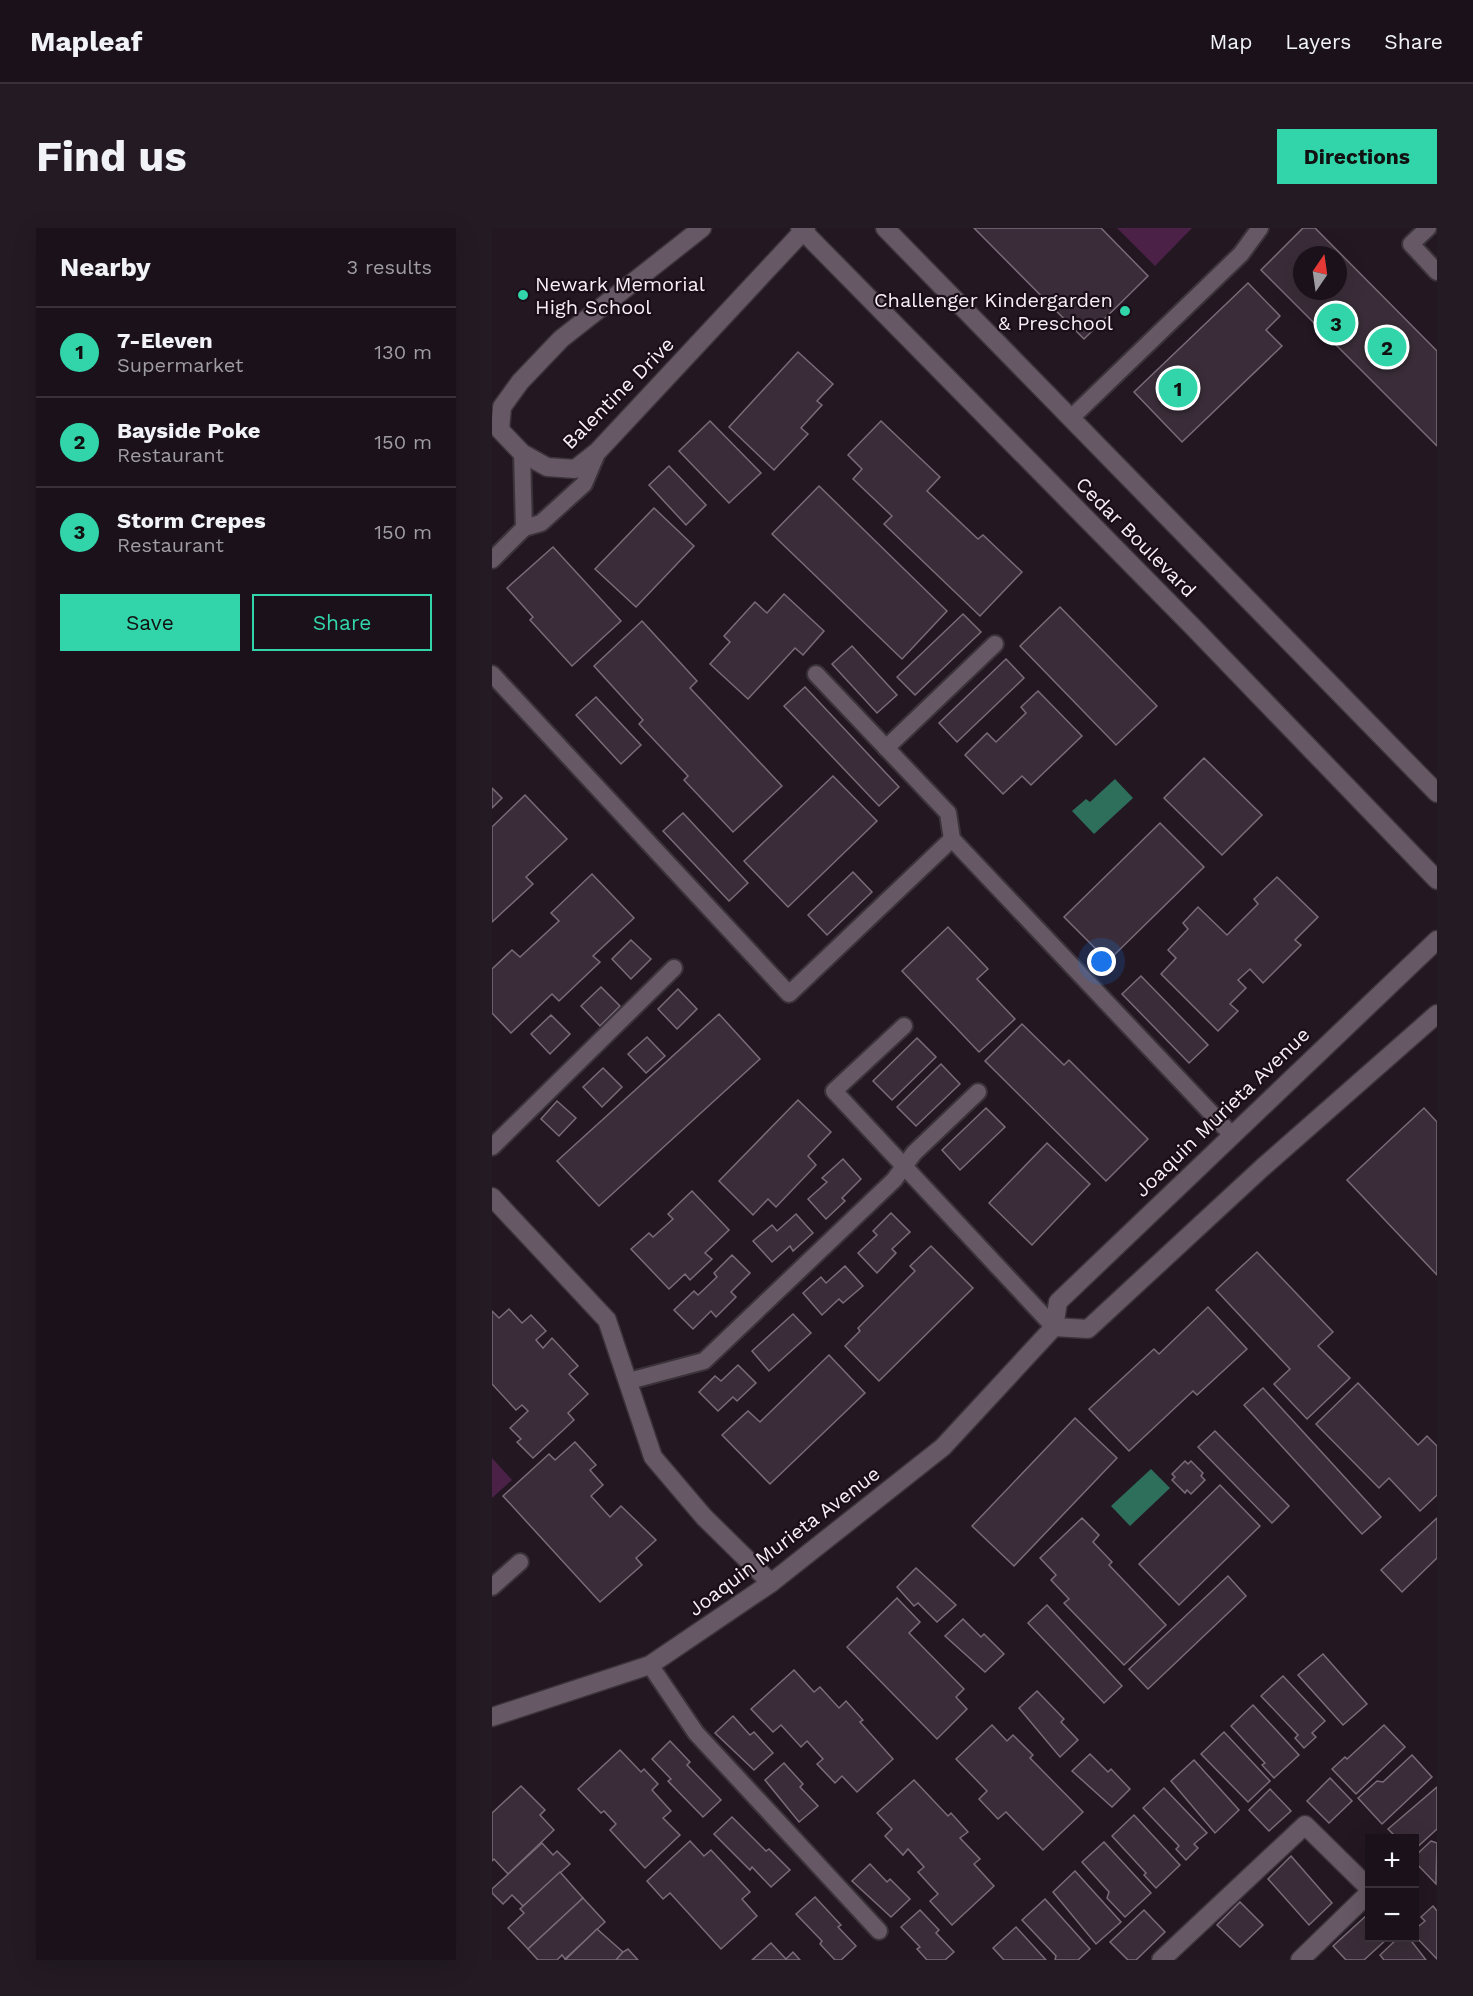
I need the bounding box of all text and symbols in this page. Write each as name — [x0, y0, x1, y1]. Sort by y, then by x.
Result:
text: Mapleaf — [30, 25, 142, 58]
text: Map — [1209, 29, 1252, 54]
text: Layers — [1285, 29, 1351, 54]
text: Share — [1384, 29, 1443, 54]
button: Directions — [1277, 129, 1437, 184]
text: Find us — [36, 132, 187, 181]
north arrow — [1293, 246, 1347, 300]
text: Nearby — [60, 252, 151, 282]
text: 3 results — [347, 255, 432, 279]
place label: Newark Memorial High School — [535, 272, 705, 319]
marker: Newark Memorial High School — [516, 288, 530, 302]
place label: Challenger Kindergarden & Preschool — [874, 288, 1113, 335]
pin: 3 — [1316, 300, 1356, 346]
marker: Challenger Kindergarden & Preschool — [1118, 304, 1132, 318]
pin: 2 — [1368, 324, 1406, 370]
text: 7-Eleven — [117, 328, 213, 353]
street label: Balentine Drive — [557, 332, 679, 454]
text: 1 — [75, 340, 84, 364]
text: 130 m — [374, 340, 432, 364]
text: Supermarket — [117, 353, 243, 377]
pin: 1 — [1158, 366, 1198, 410]
text: Bayside Poke — [117, 418, 261, 443]
text: 2 — [74, 430, 85, 454]
text: 150 m — [374, 430, 432, 454]
text: Restaurant — [117, 443, 224, 467]
street label: Cedar Boulevard — [1071, 472, 1201, 602]
text: Storm Crepes — [117, 508, 266, 533]
text: 3 — [74, 520, 85, 544]
text: 150 m — [374, 520, 432, 544]
text: Restaurant — [117, 533, 224, 557]
button: Save — [60, 594, 240, 651]
button: Share — [252, 594, 432, 651]
your location — [1087, 947, 1116, 976]
street label: Joaquin Murieta Avenue — [1130, 1022, 1314, 1202]
street label: Joaquin Murieta Avenue — [683, 1461, 885, 1621]
map controls — [1365, 1834, 1419, 1942]
button: + — [1365, 1834, 1419, 1888]
button: − — [1365, 1888, 1419, 1942]

